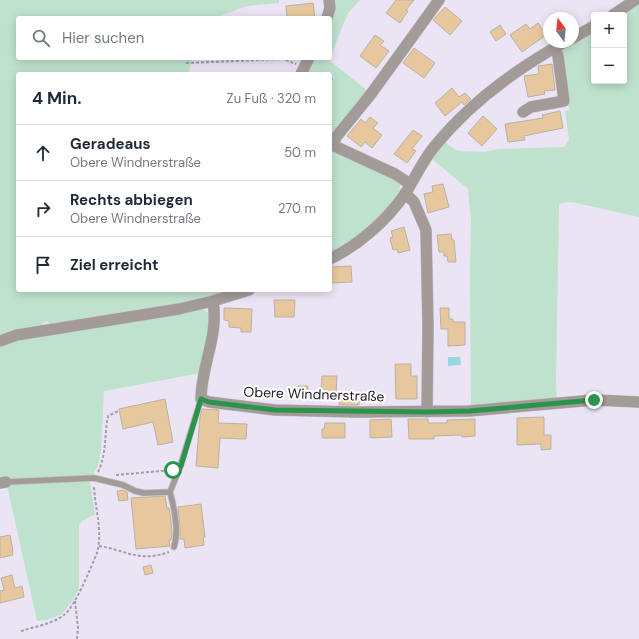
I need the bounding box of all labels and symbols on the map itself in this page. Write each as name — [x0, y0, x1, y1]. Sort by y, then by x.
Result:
north arrow — [543, 12, 579, 48]
street label: Obere Windnerstraße — [243, 383, 385, 405]
route end — [585, 391, 603, 409]
route start — [164, 461, 182, 479]

